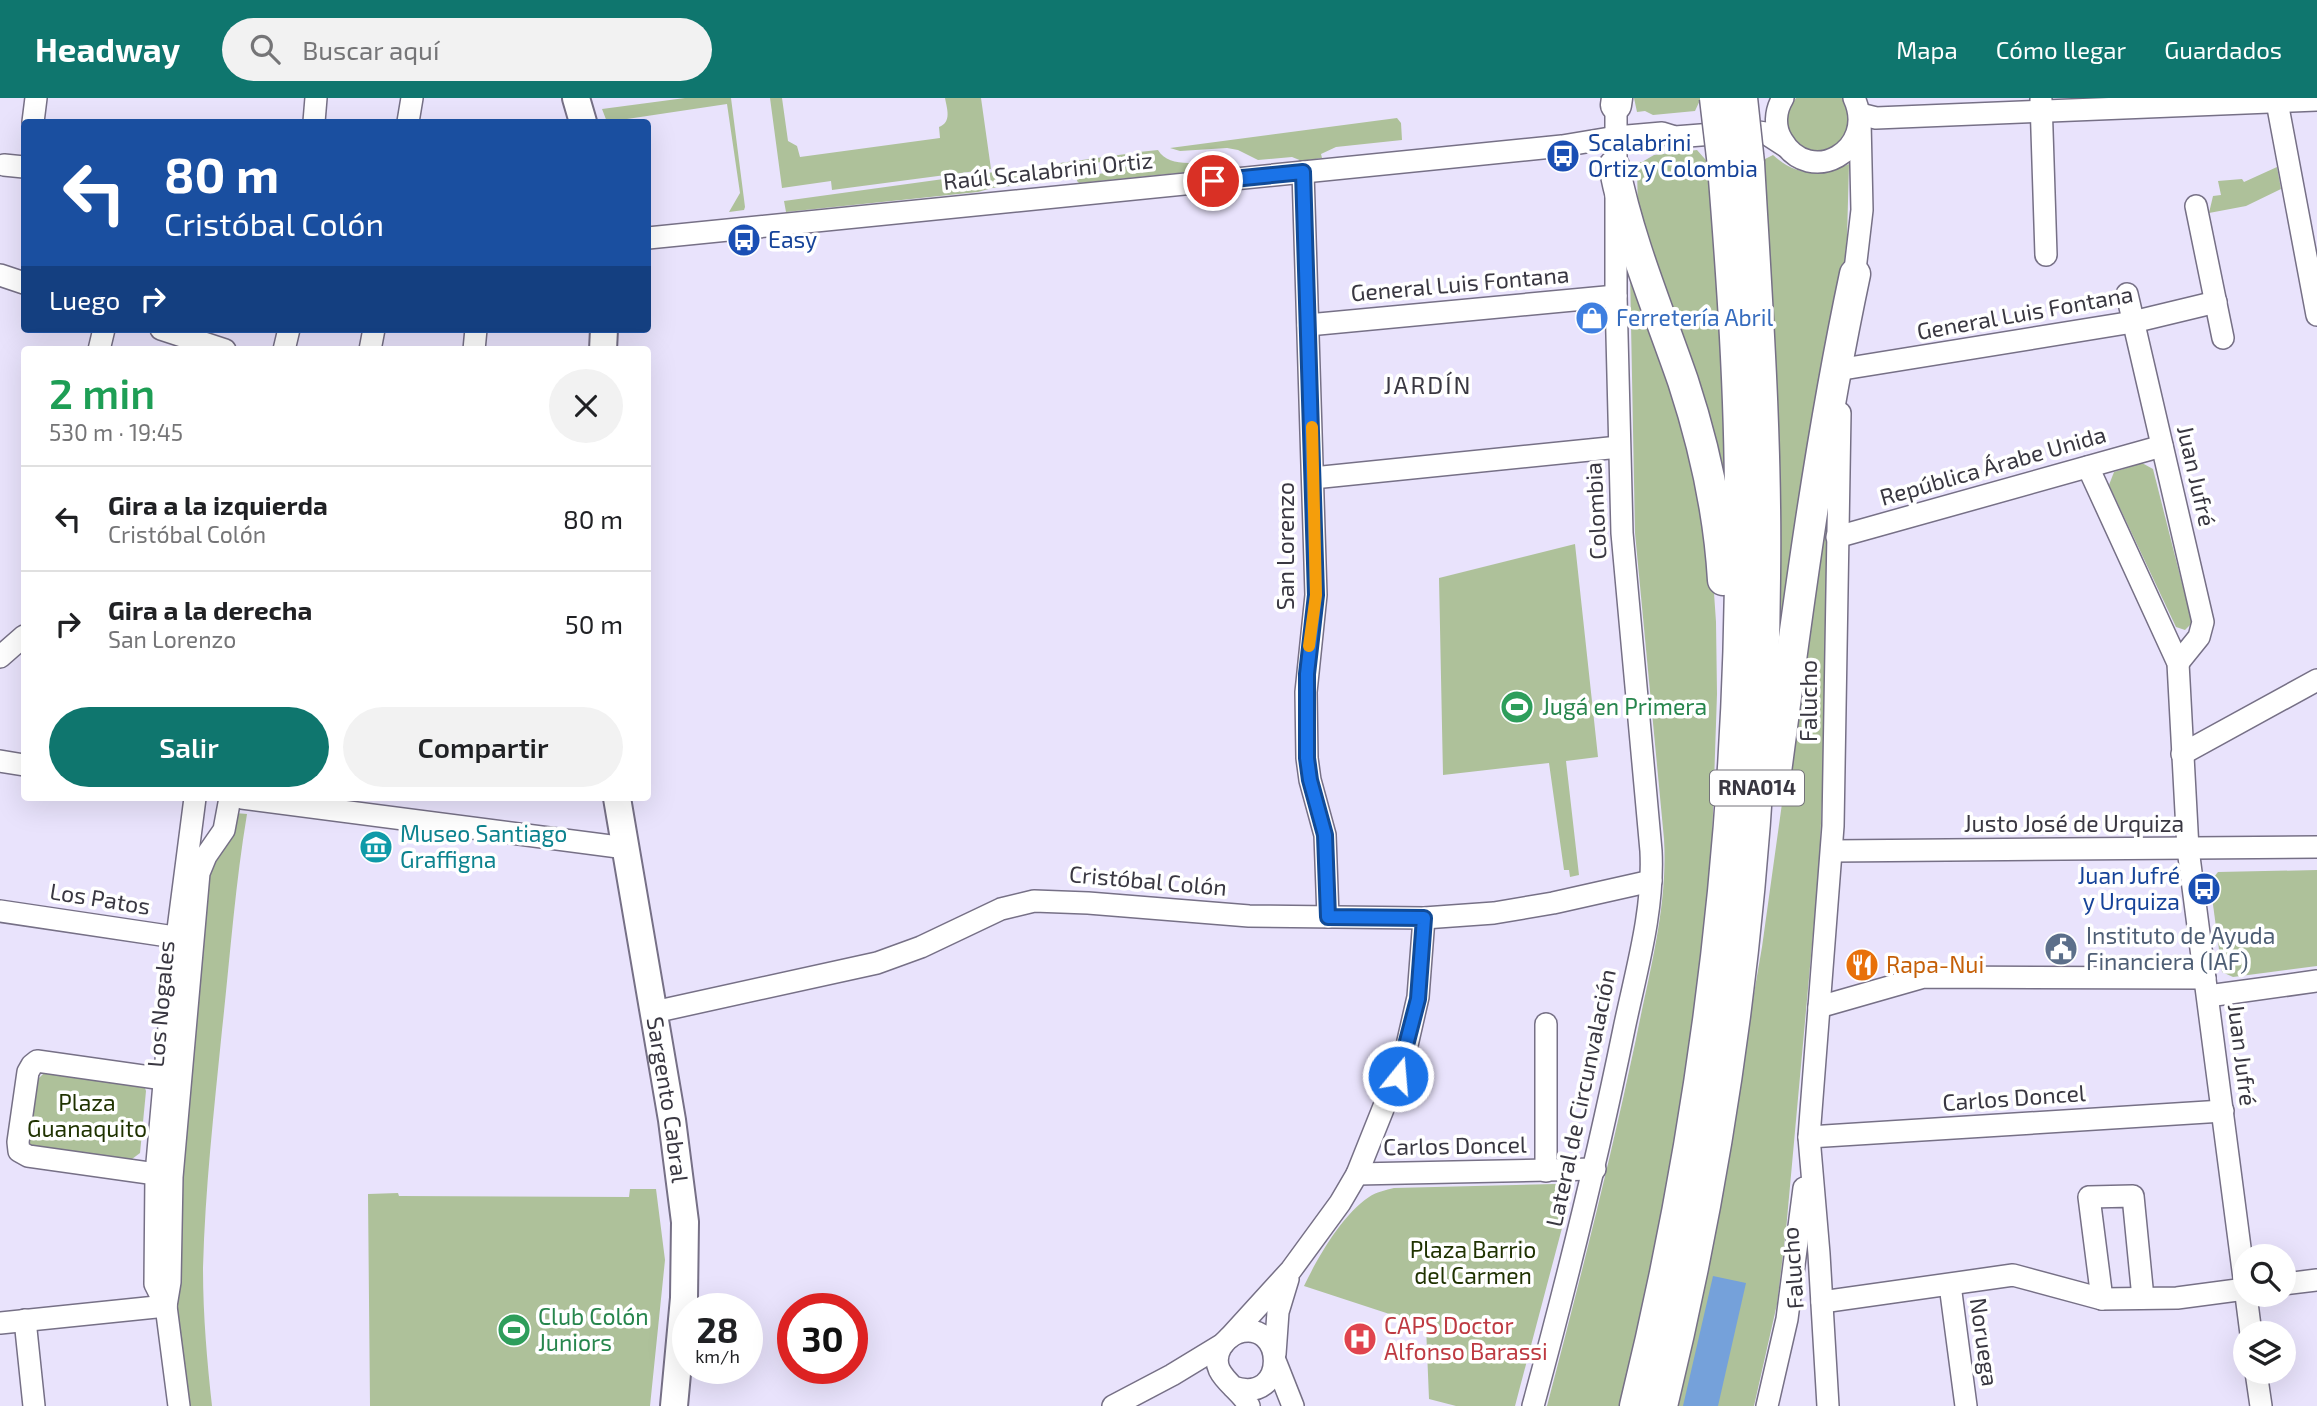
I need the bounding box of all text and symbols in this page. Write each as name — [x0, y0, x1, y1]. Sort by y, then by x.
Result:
search box — [222, 18, 712, 81]
text: Headway — [35, 29, 180, 69]
icon: search — [246, 30, 284, 68]
text: Buscar aquí — [302, 34, 439, 65]
text: Mapa — [1896, 35, 1958, 64]
text: Cómo llegar — [1996, 35, 2126, 64]
text: Guardados — [2164, 35, 2282, 64]
place label: Scalabrini Ortiz y Colombia — [1588, 128, 1758, 182]
bus stop icon: Scalabrini Ortiz y Colombia — [1544, 137, 1582, 175]
text: 80 m — [164, 144, 279, 203]
street label: Raúl Scalabrini Ortiz — [942, 145, 1154, 195]
icon: left — [49, 147, 140, 238]
pin — [1183, 151, 1243, 211]
icon: arrive — [1194, 162, 1232, 200]
text: Cristóbal Colón — [164, 204, 384, 242]
bus stop icon: Easy — [725, 221, 763, 259]
place label: Easy — [768, 225, 817, 253]
street label: General Luis Fontana — [1350, 260, 1570, 306]
street label: General Luis Fontana — [1915, 279, 2135, 345]
icon: right — [134, 280, 172, 318]
text: Luego — [49, 284, 120, 315]
shop icon: Ferretería Abril — [1573, 299, 1611, 337]
place label: Ferretería Abril — [1616, 303, 1773, 331]
text: 2 min — [49, 367, 155, 417]
button: close — [549, 369, 623, 443]
district label: JARDÍN — [1383, 370, 1473, 399]
text: 530 m · 19:45 — [49, 418, 183, 446]
street label: República Árabe Unida — [1876, 419, 2109, 511]
street label: Juan Jufré — [2172, 423, 2222, 529]
street label: Colombia — [1578, 462, 1612, 561]
street label: San Lorenzo — [1271, 482, 1299, 610]
text: Gira a la izquierda — [108, 489, 328, 520]
icon: left — [49, 500, 87, 538]
text: 80 m — [563, 503, 623, 534]
text: Cristóbal Colón — [108, 520, 266, 548]
text: Gira a la derecha — [108, 594, 312, 625]
icon: right — [49, 605, 87, 643]
text: 50 m — [565, 608, 623, 639]
text: San Lorenzo — [108, 625, 236, 653]
street label: Falucho — [1794, 660, 1822, 742]
sports icon: Jugá en Primera — [1498, 688, 1536, 726]
place label: Jugá en Primera — [1542, 692, 1707, 720]
button: Salir — [49, 707, 329, 787]
button: Compartir — [343, 707, 623, 787]
road number: RNA014 — [1710, 770, 1804, 806]
street label: Justo José de Urquiza — [1964, 809, 2184, 837]
place label: Museo Santiago Graffigna — [400, 819, 567, 873]
museum icon: Museo Santiago Graffigna — [357, 828, 395, 866]
street label: Cristóbal Colón — [1068, 859, 1228, 901]
place label: Juan Jufré y Urquiza — [2077, 861, 2180, 915]
bus stop icon: Juan Jufré y Urquiza — [2185, 870, 2223, 908]
street label: Los Patos — [48, 876, 152, 920]
place label: Instituto de Ayuda Financiera (IAF) — [2086, 921, 2275, 975]
public building icon: Instituto de Ayuda Financiera (IAF) — [2042, 930, 2080, 968]
street label: Los Nogales — [141, 939, 179, 1068]
restaurant icon: Rapa-Nui — [1843, 946, 1881, 984]
place label: Rapa-Nui — [1886, 950, 1984, 978]
street label: Lateral de Circunvalación — [1539, 967, 1621, 1229]
street label: Juan Jufré — [2223, 1002, 2263, 1107]
street label: Sargento Cabral — [642, 1014, 695, 1185]
position arrow — [1361, 1039, 1435, 1113]
street label: Carlos Doncel — [1941, 1078, 2087, 1116]
park label: Plaza Guanaquito — [27, 1088, 147, 1142]
street label: Carlos Doncel — [1383, 1130, 1527, 1160]
street label: Falucho — [1775, 1226, 1809, 1310]
park label: Plaza Barrio del Carmen — [1410, 1235, 1536, 1289]
map controls — [2233, 1244, 2296, 1384]
button: search — [2233, 1244, 2296, 1307]
speed limit sign: 30 — [777, 1293, 868, 1384]
street label: Noruega — [1965, 1296, 2005, 1388]
place label: Club Colón Juniors — [538, 1302, 649, 1356]
text: 28 — [696, 1308, 739, 1350]
sports icon: Club Colón Juniors — [495, 1311, 533, 1349]
place label: CAPS Doctor Alfonso Barassi — [1384, 1311, 1548, 1365]
hospital icon: CAPS Doctor Alfonso Barassi — [1341, 1320, 1379, 1358]
button: layers — [2233, 1321, 2296, 1384]
text: km/h — [695, 1345, 740, 1367]

